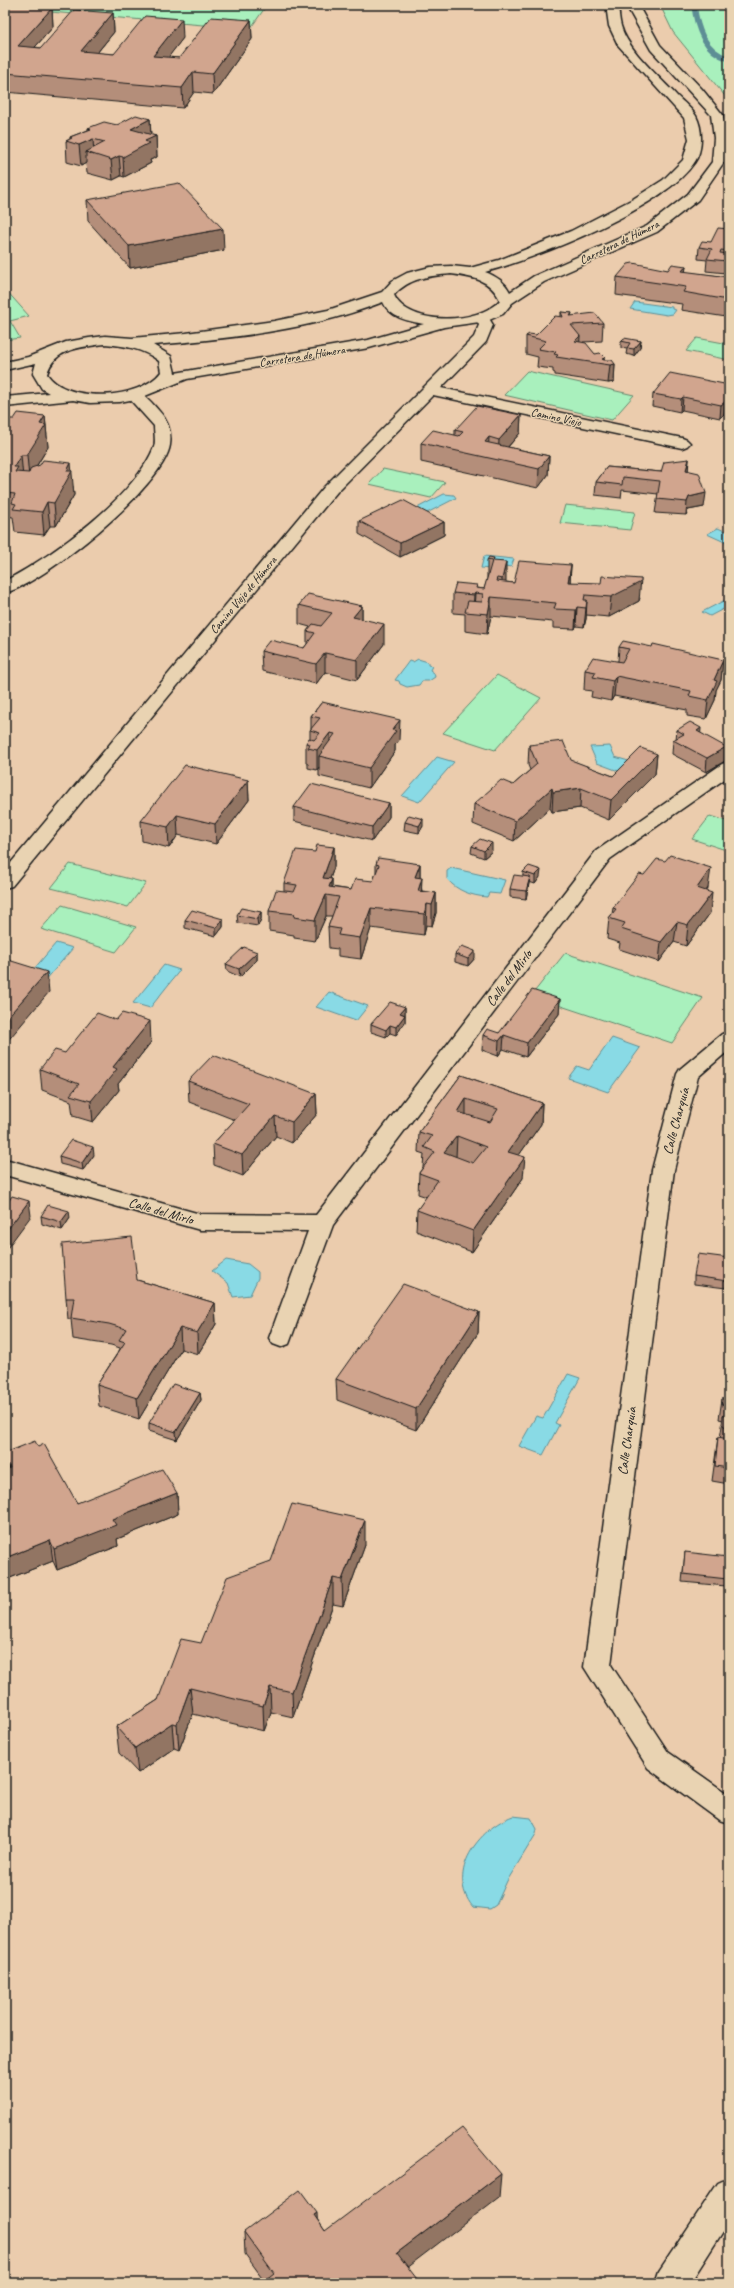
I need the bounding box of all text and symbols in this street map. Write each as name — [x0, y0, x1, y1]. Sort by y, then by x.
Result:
street label: Carretera de Húmera — [577, 215, 662, 268]
street label: Carretera de Húmera — [258, 341, 347, 371]
street label: Camino Viejo — [529, 404, 583, 430]
street label: Camino Viejo de Húmera — [206, 552, 281, 637]
street label: Calle del Mirlo — [482, 945, 537, 1010]
street label: Calle Charquía — [659, 1085, 693, 1156]
street label: Calle del Mirlo — [127, 1194, 197, 1229]
street label: Calle Charquía — [614, 1405, 640, 1476]

